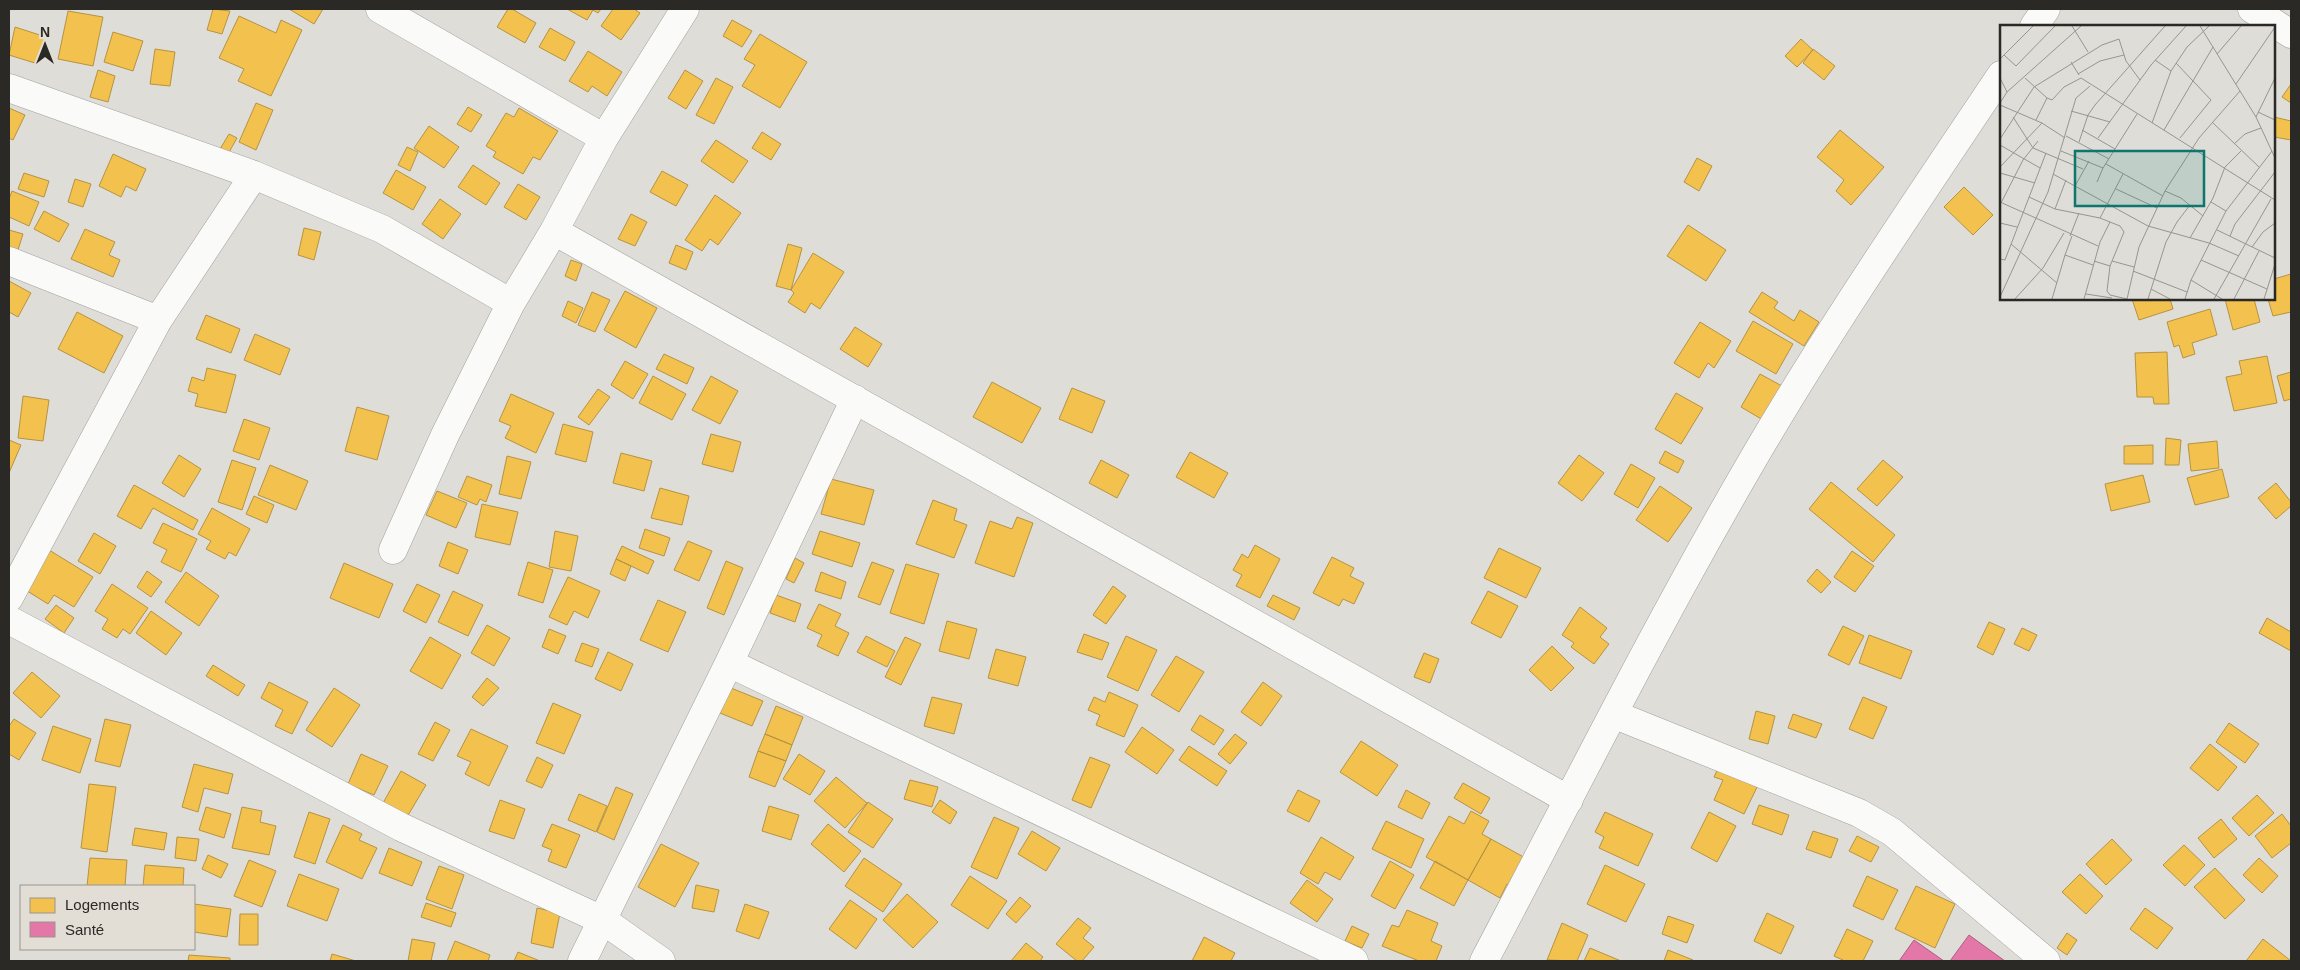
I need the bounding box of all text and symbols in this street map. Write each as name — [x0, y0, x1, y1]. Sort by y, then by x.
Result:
north arrow — [20, 20, 70, 70]
text: N — [40, 24, 50, 40]
inset map — [2000, 25, 2275, 300]
legend — [20, 885, 195, 950]
text: Logements — [65, 896, 139, 913]
text: Santé — [65, 921, 104, 938]

